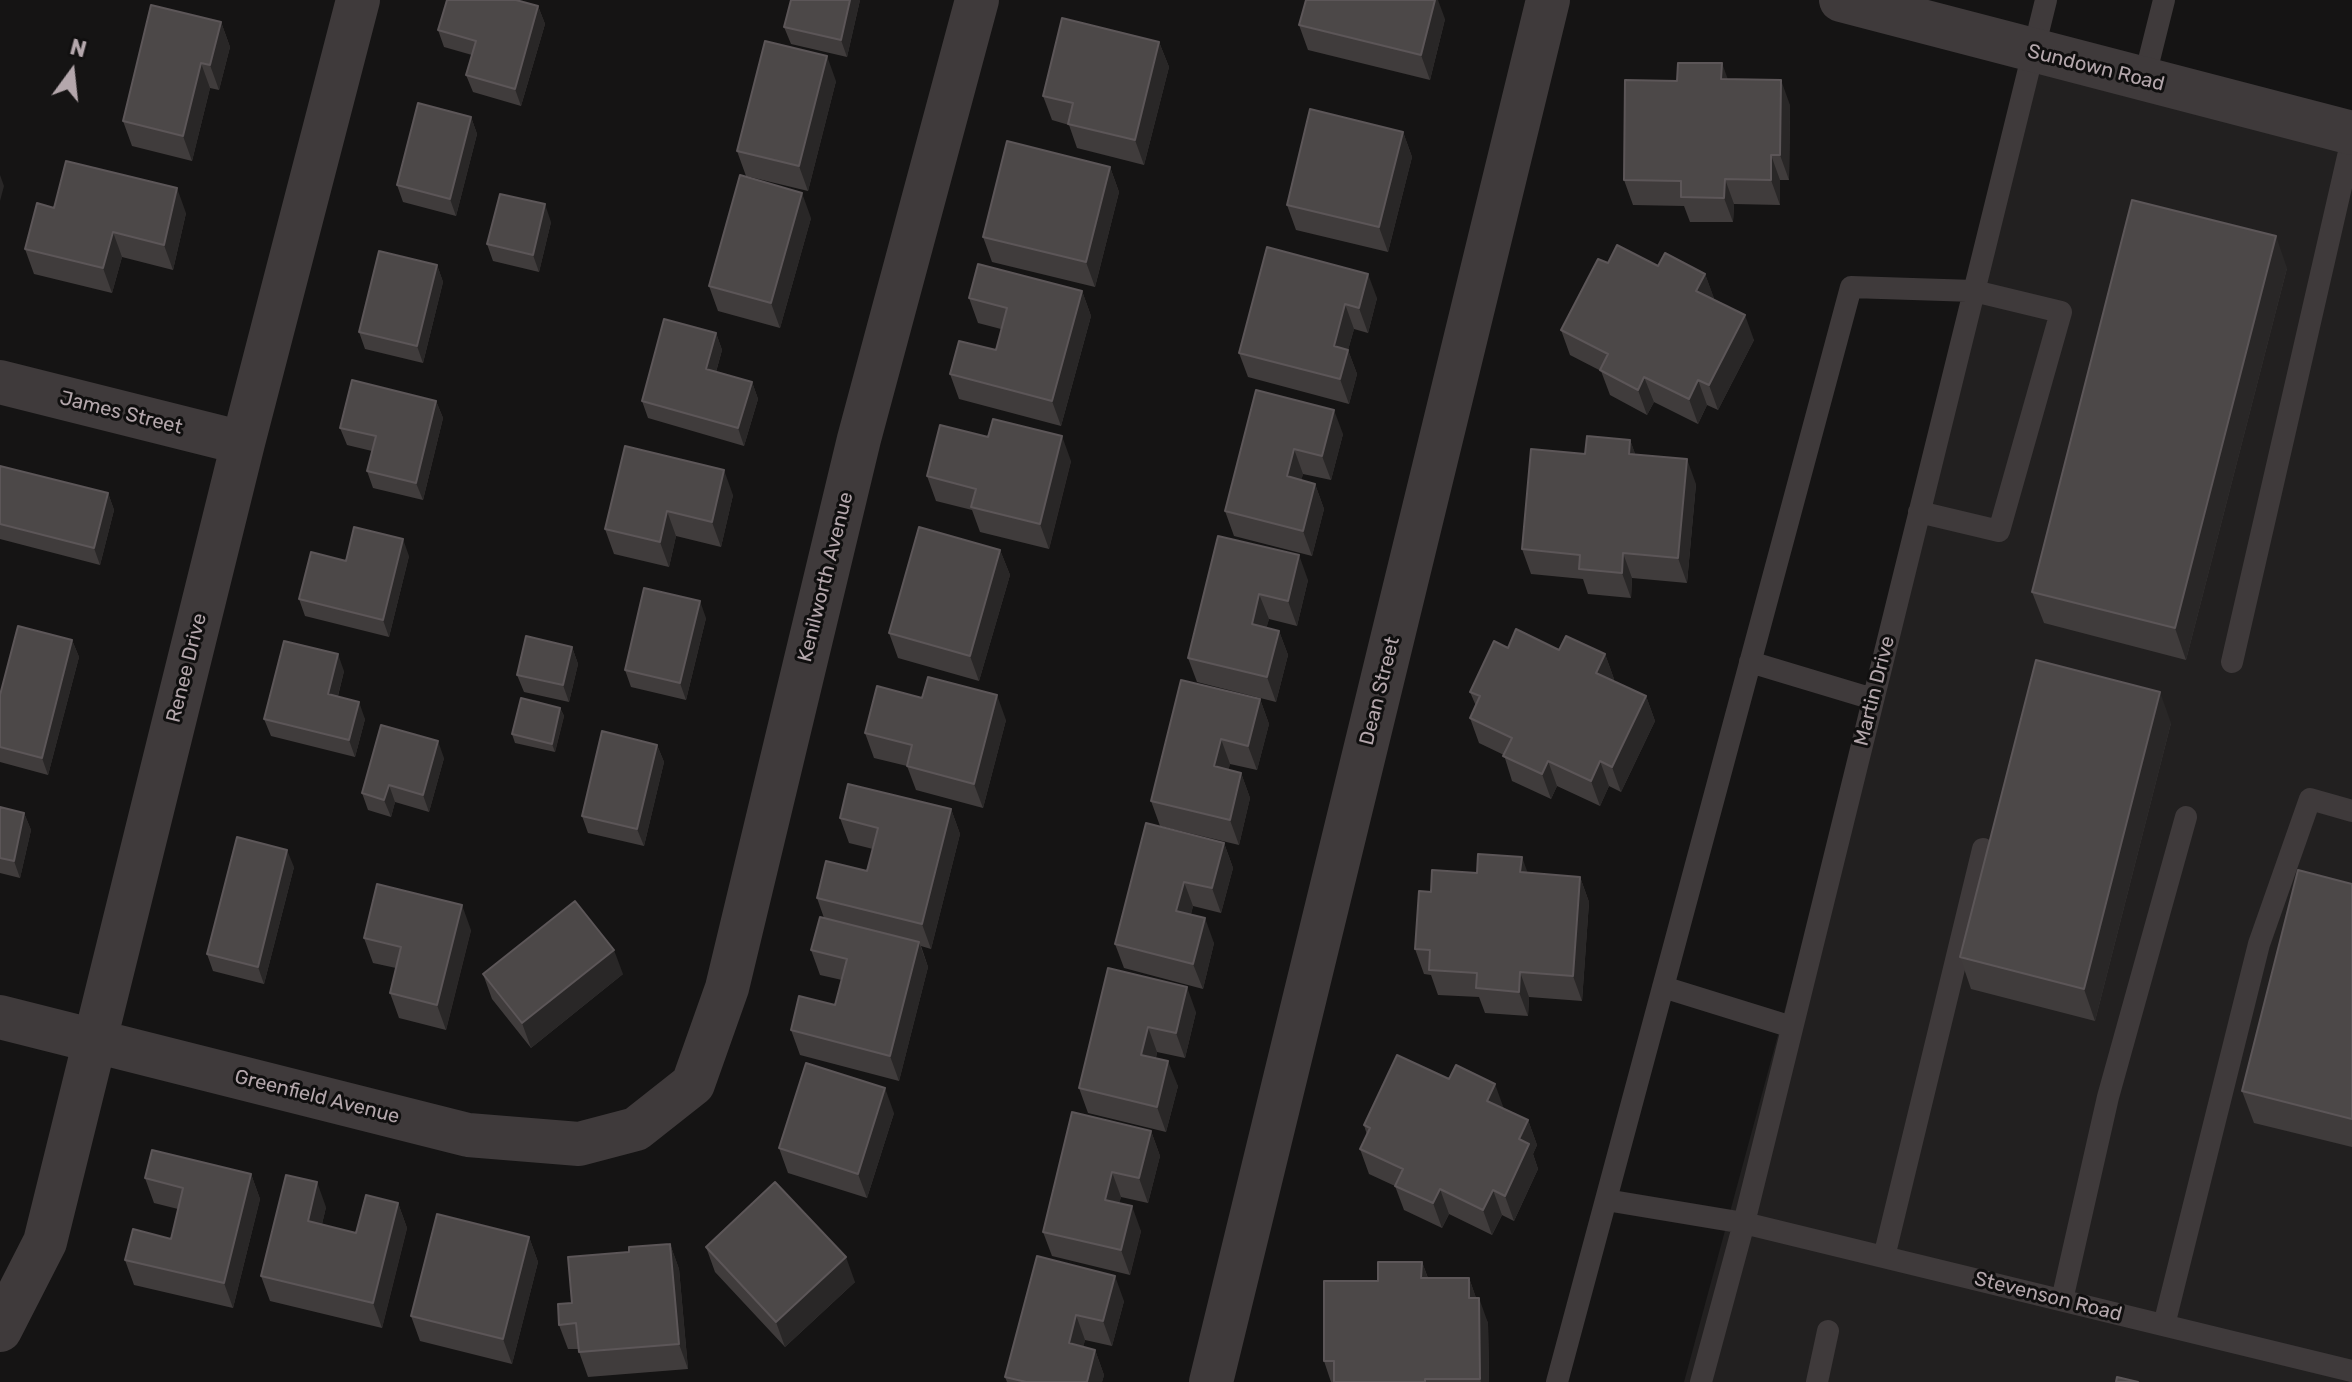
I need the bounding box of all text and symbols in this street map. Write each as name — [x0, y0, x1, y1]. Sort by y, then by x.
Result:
north arrow — [32, 32, 112, 112]
text: N — [67, 33, 89, 63]
street label: Sundown Road — [2025, 39, 2167, 97]
street label: James Street — [57, 386, 185, 440]
street label: Kenilworth Avenue — [793, 490, 859, 664]
street label: Renee Drive — [162, 611, 212, 725]
street label: Dean Street — [1355, 634, 1405, 748]
street label: Martin Drive — [1850, 634, 1900, 748]
street label: Greenfield Avenue — [232, 1065, 402, 1129]
street label: Stevenson Road — [1972, 1267, 2124, 1327]

